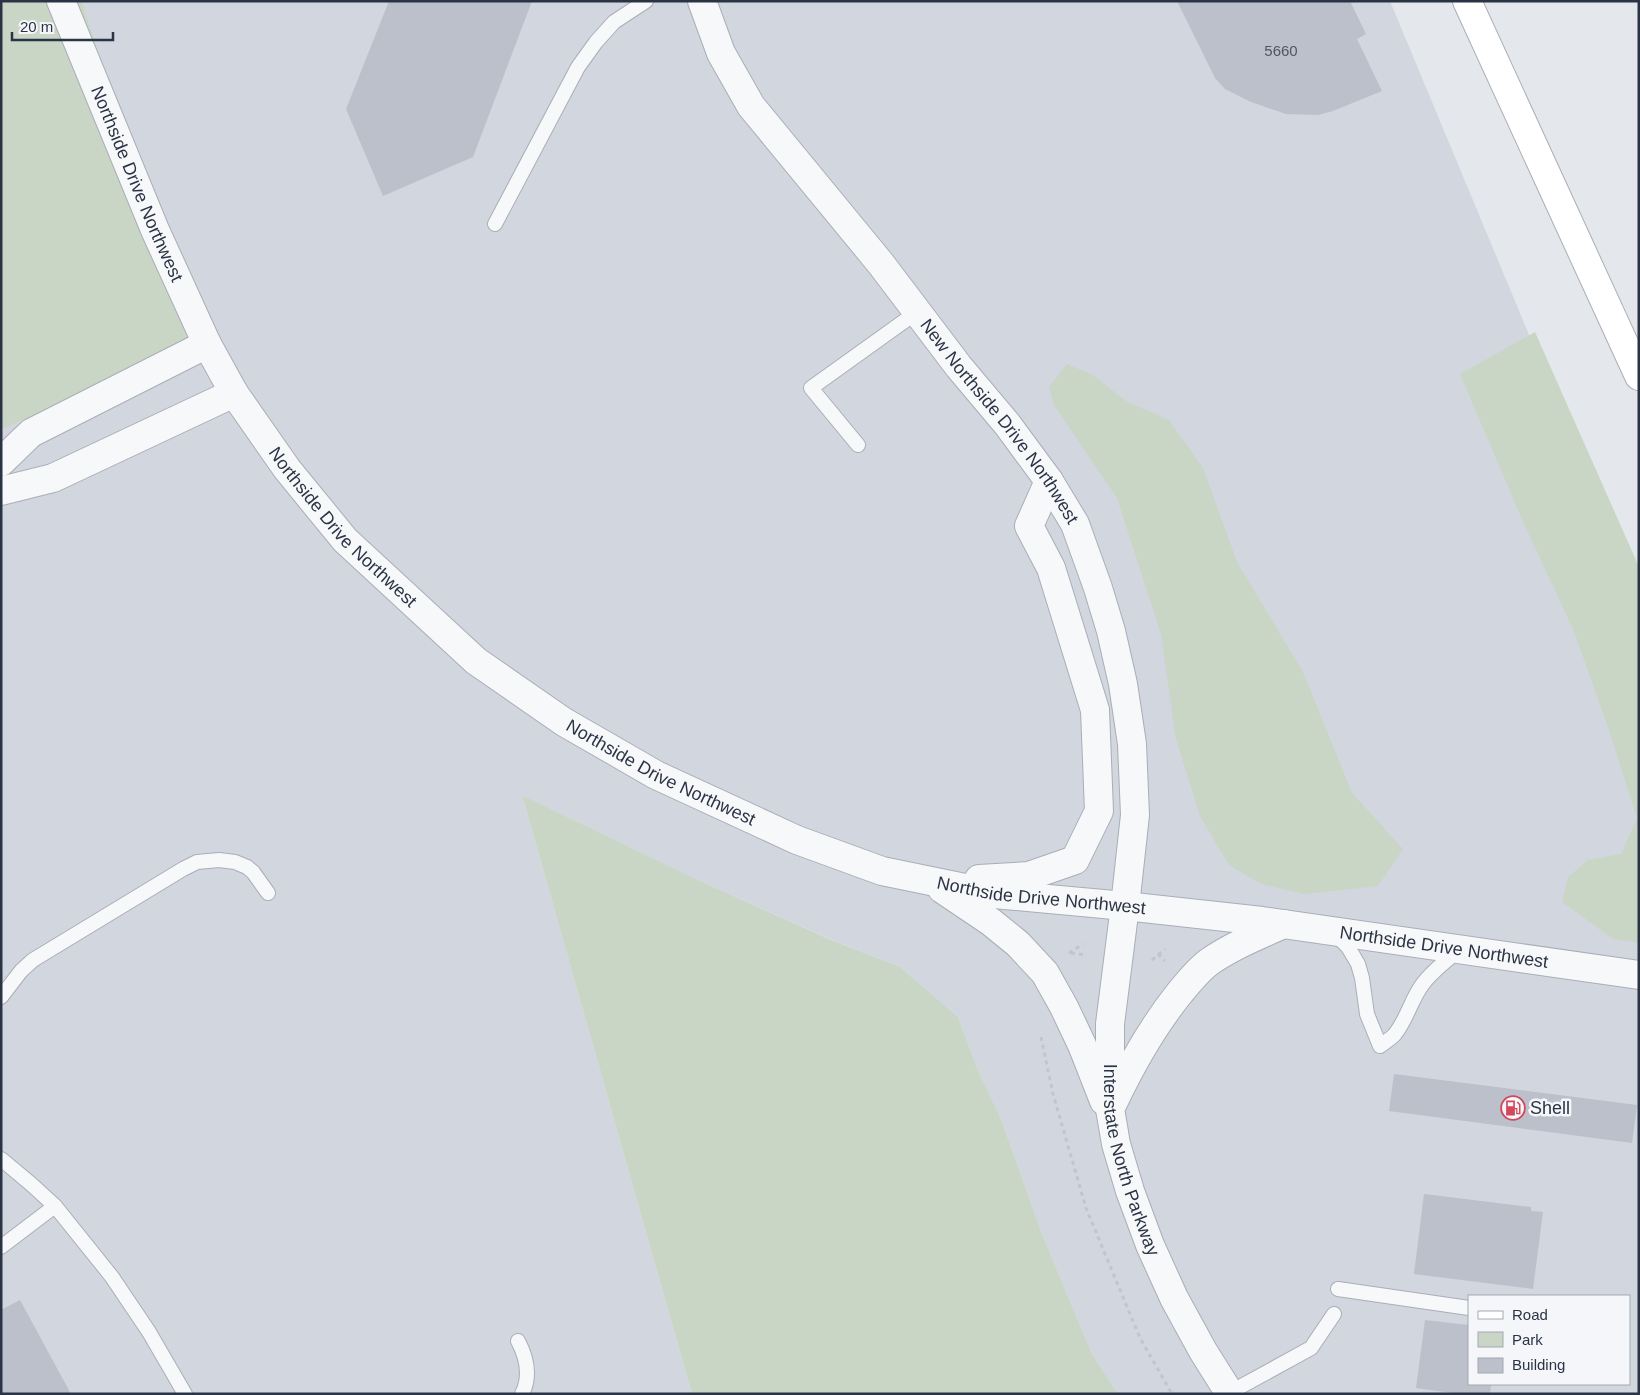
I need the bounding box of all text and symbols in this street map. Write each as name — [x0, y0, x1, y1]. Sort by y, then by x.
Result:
scale bar — [12, 10, 114, 42]
text: 20 m — [20, 18, 53, 35]
house number: 5660 — [1264, 42, 1298, 59]
street label: Northside Drive Northwest — [87, 83, 187, 285]
street label: New Northside Drive Northwest — [916, 315, 1083, 527]
street label: Northside Drive Northwest — [265, 443, 421, 611]
street label: Northside Drive Northwest — [563, 716, 759, 829]
street label: Northside Drive Northwest — [935, 873, 1147, 918]
street label: Northside Drive Northwest — [1339, 922, 1549, 972]
street label: Interstate North Parkway — [1100, 1064, 1164, 1259]
fuel station icon: Shell — [1500, 1095, 1526, 1121]
place label: Shell — [1530, 1098, 1570, 1118]
legend — [1468, 1295, 1630, 1385]
text: Road — [1512, 1306, 1548, 1323]
text: Park — [1512, 1331, 1543, 1348]
text: Building — [1512, 1356, 1565, 1373]

